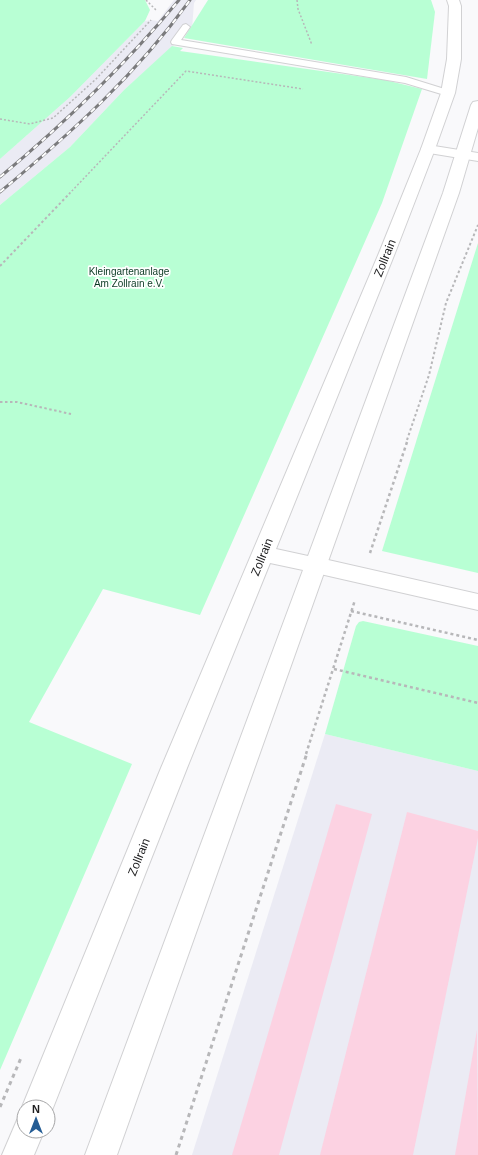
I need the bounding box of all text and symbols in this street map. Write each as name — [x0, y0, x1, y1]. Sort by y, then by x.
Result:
street label: Zollrain — [371, 237, 399, 279]
park label: Kleingartenanlage Am Zollrain e.V. — [89, 266, 170, 289]
street label: Zollrain — [248, 536, 276, 578]
street label: Zollrain — [125, 836, 153, 878]
north arrow — [16, 1099, 56, 1139]
text: N — [32, 1103, 40, 1115]

